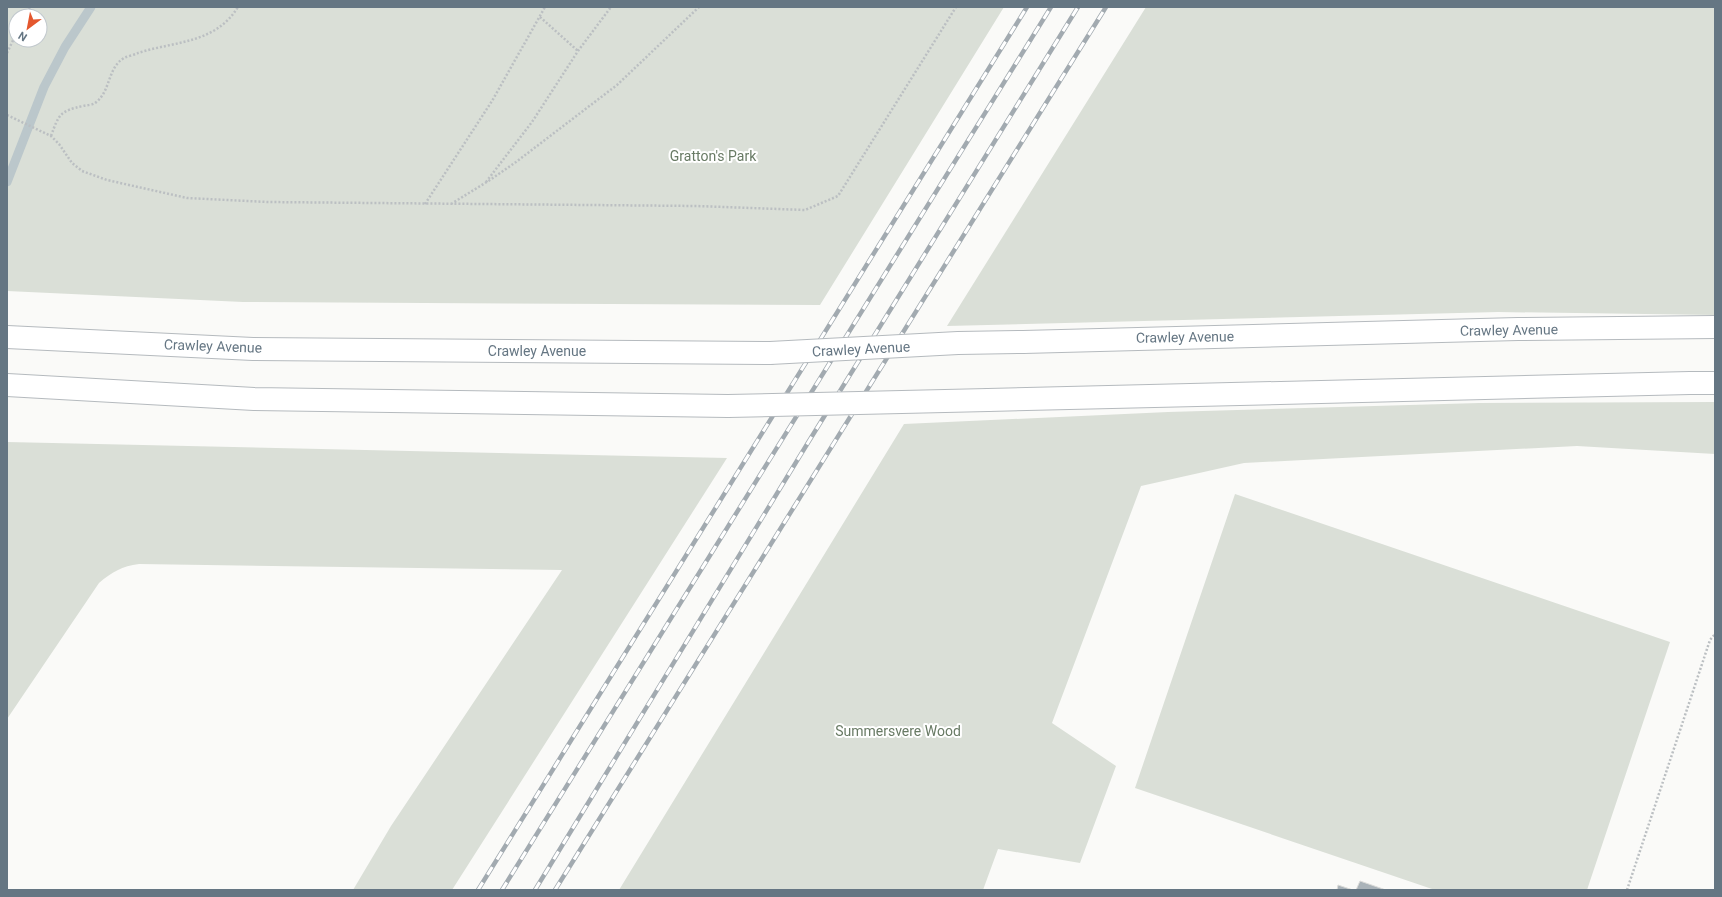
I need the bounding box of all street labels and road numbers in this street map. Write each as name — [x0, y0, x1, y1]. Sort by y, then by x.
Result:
street label: Crawley Avenue — [1460, 321, 1558, 339]
street label: Crawley Avenue — [1136, 328, 1234, 346]
street label: Crawley Avenue — [164, 336, 262, 356]
street label: Crawley Avenue — [811, 338, 911, 360]
street label: Crawley Avenue — [488, 343, 586, 359]

